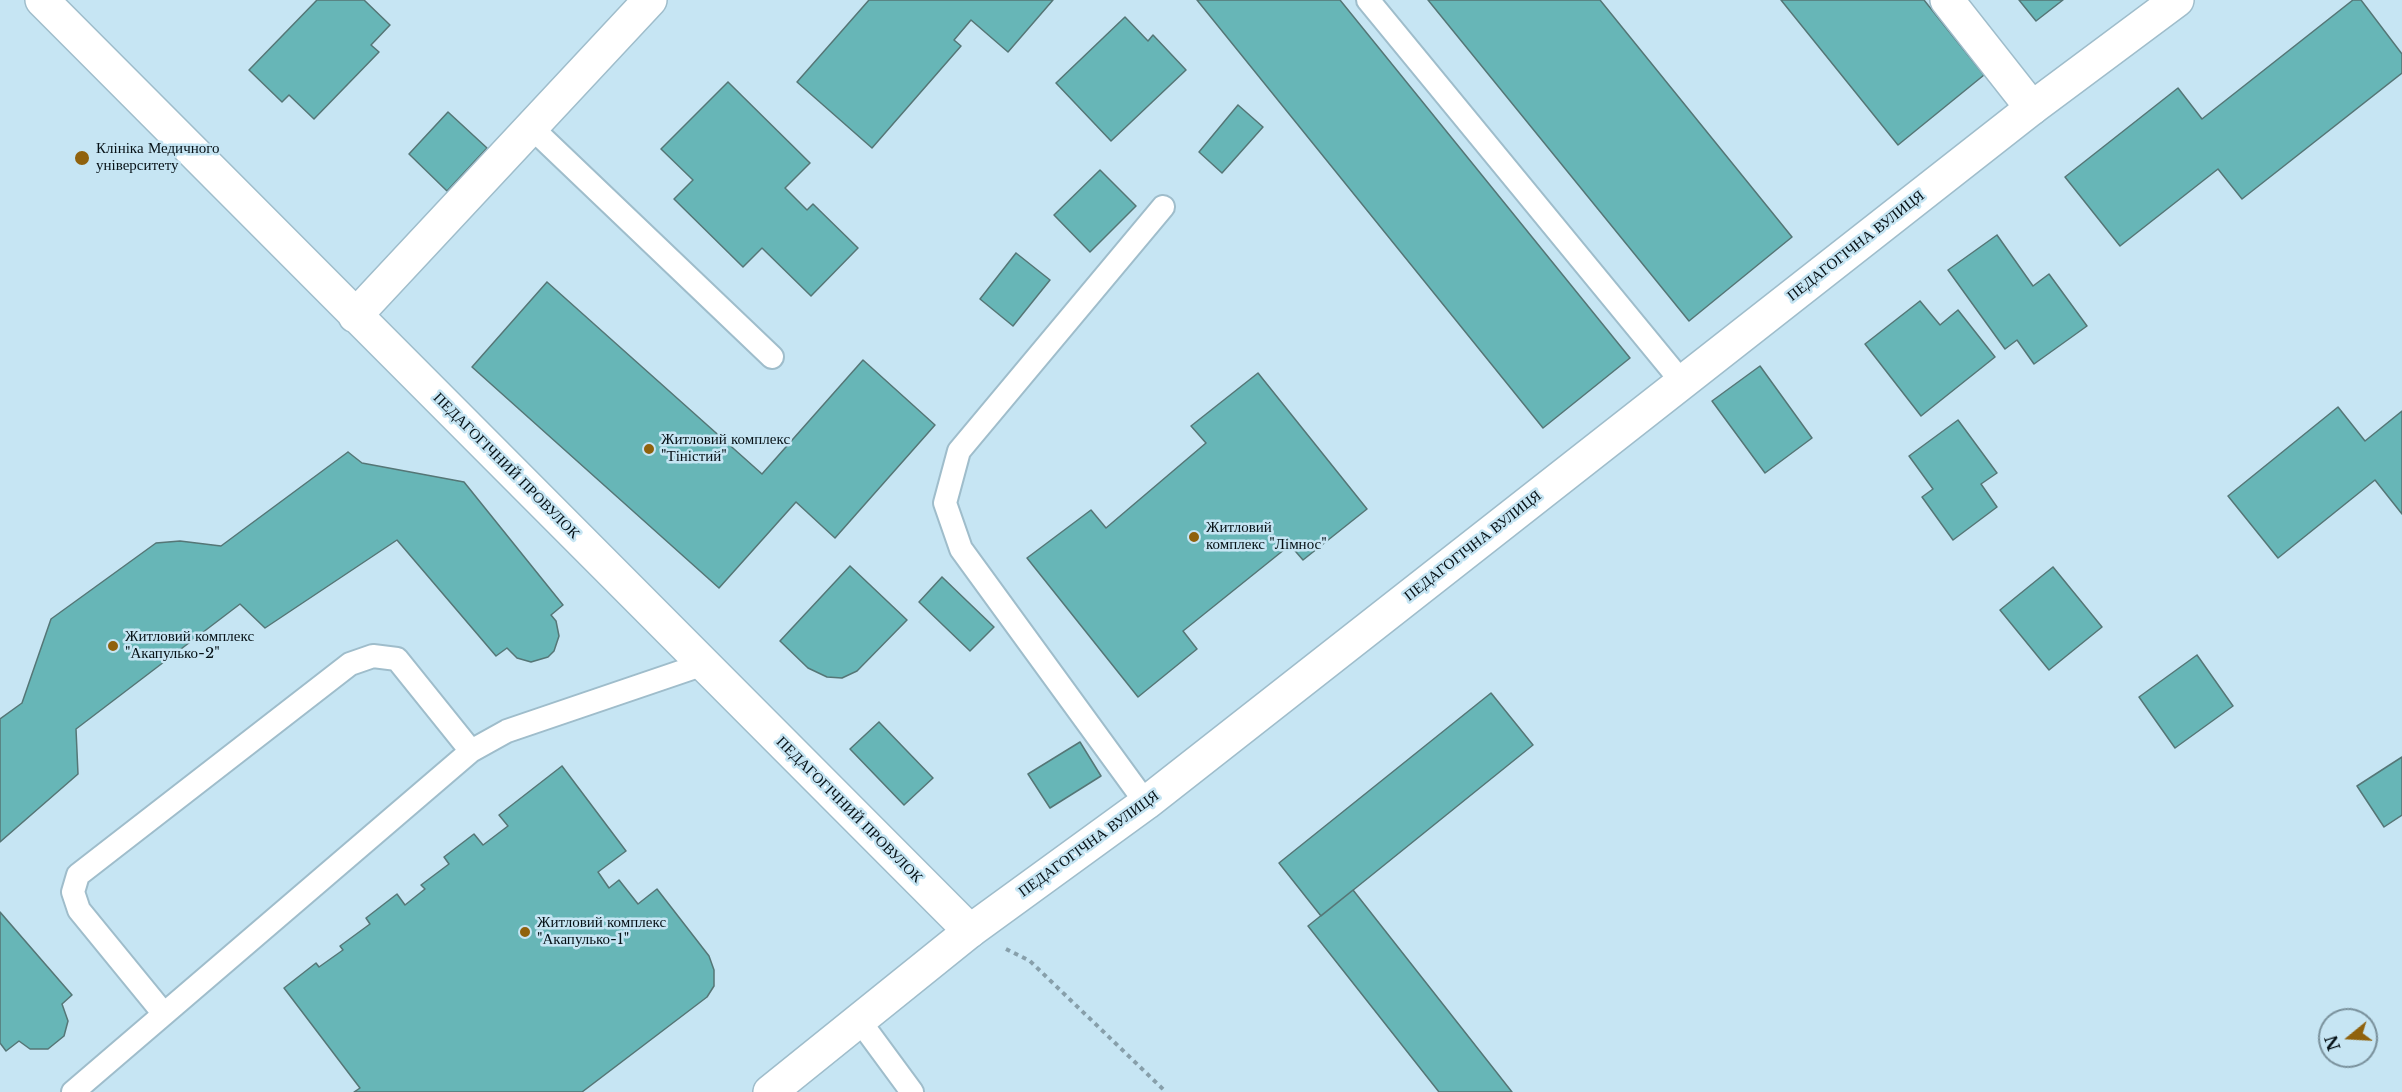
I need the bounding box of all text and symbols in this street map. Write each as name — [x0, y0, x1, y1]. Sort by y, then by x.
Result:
place label: Клініка Медичного університету — [96, 140, 219, 175]
marker: Клініка Медичного університету — [73, 149, 91, 167]
street label: ПЕДАГОГІЧНА ВУЛИЦЯ — [1784, 187, 1928, 305]
street label: ПЕДАГОГІЧНИЙ ПРОВУЛОК — [429, 389, 583, 543]
place label: Житловий комплекс "Тіністий" — [661, 431, 790, 466]
marker: Житловий комплекс "Тіністий" — [642, 442, 656, 456]
street label: ПЕДАГОГІЧНА ВУЛИЦЯ — [1401, 487, 1545, 605]
place label: Житловий комплекс "Лімнос" — [1206, 519, 1327, 554]
marker: Житловий комплекс "Лімнос" — [1187, 530, 1201, 544]
place label: Житловий комплекс "Акапулько-2" — [125, 628, 254, 663]
marker: Житловий комплекс "Акапулько-2" — [106, 639, 120, 653]
street label: ПЕДАГОГІЧНИЙ ПРОВУЛОК — [772, 733, 926, 887]
street label: ПЕДАГОГІЧНА ВУЛИЦЯ — [1015, 787, 1163, 901]
place label: Житловий комплекс "Акапулько-1" — [537, 914, 666, 949]
marker: Житловий комплекс "Акапулько-1" — [518, 925, 532, 939]
north arrow — [2318, 1008, 2378, 1068]
text: N — [2321, 1033, 2345, 1053]

